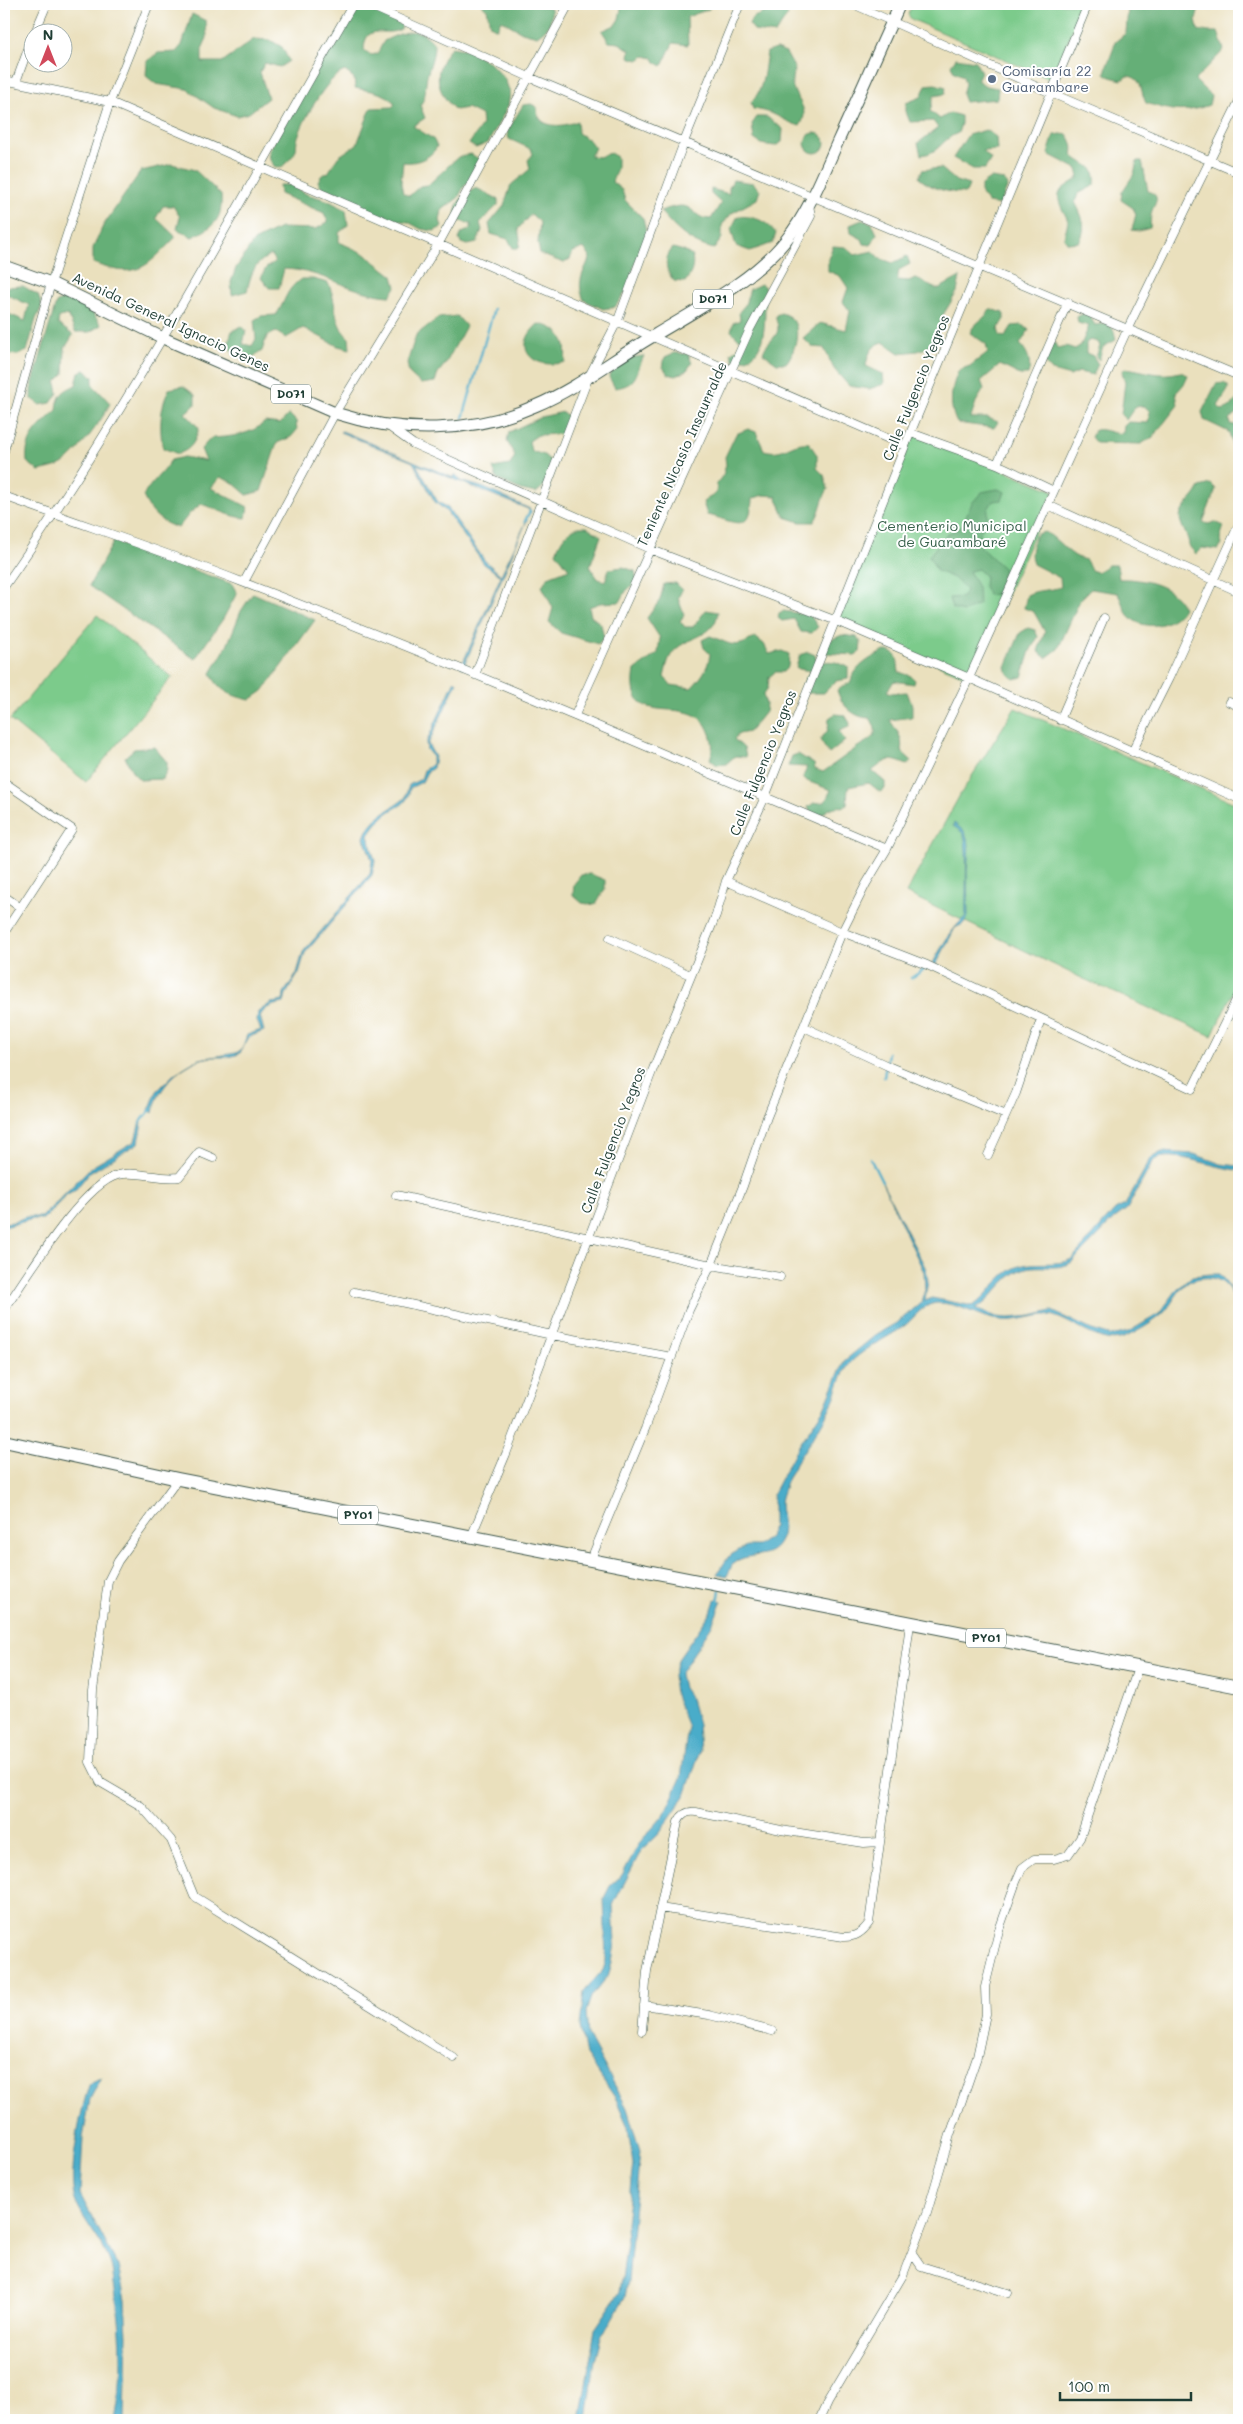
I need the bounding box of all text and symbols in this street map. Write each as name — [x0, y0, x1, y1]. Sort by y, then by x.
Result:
north arrow — [22, 22, 72, 72]
text: N — [43, 25, 53, 44]
place label: Comisaría 22 Guarambare — [1002, 61, 1092, 96]
marker: Comisaría 22 Guarambare — [986, 73, 998, 85]
street label: Avenida General Ignacio Genes — [69, 267, 273, 376]
road number: D071 — [693, 290, 733, 308]
street label: Calle Fulgencio Yegros — [878, 312, 954, 464]
street label: Teniente Nicasio Insaurralde — [632, 358, 731, 549]
road number: D071 — [271, 384, 311, 404]
park label: Cementerio Municipal de Guarambaré — [877, 516, 1027, 551]
street label: Calle Fulgencio Yegros — [725, 687, 801, 839]
street label: Calle Fulgencio Yegros — [576, 1064, 649, 1216]
road number: PY01 — [338, 1506, 378, 1524]
road number: PY01 — [966, 1629, 1006, 1648]
scale bar — [1060, 2369, 1192, 2401]
text: 100 m — [1068, 2376, 1110, 2396]

